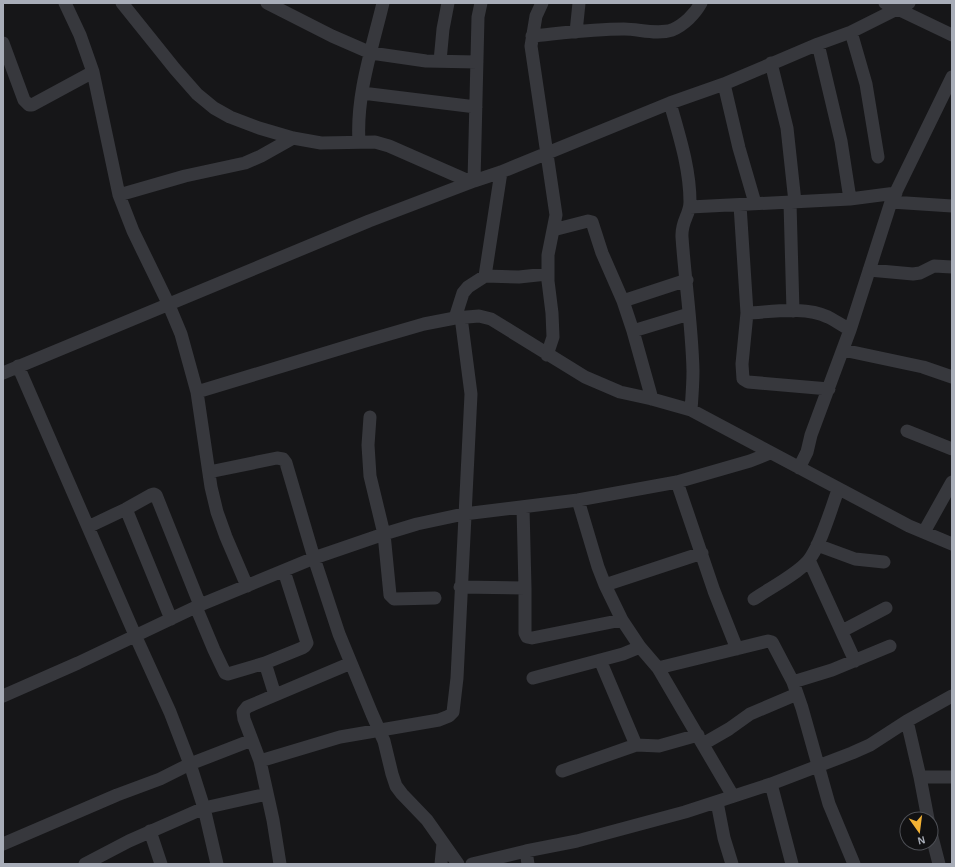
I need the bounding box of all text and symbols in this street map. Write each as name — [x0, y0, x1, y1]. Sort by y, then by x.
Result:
north arrow — [899, 811, 939, 851]
text: N — [916, 834, 926, 846]

